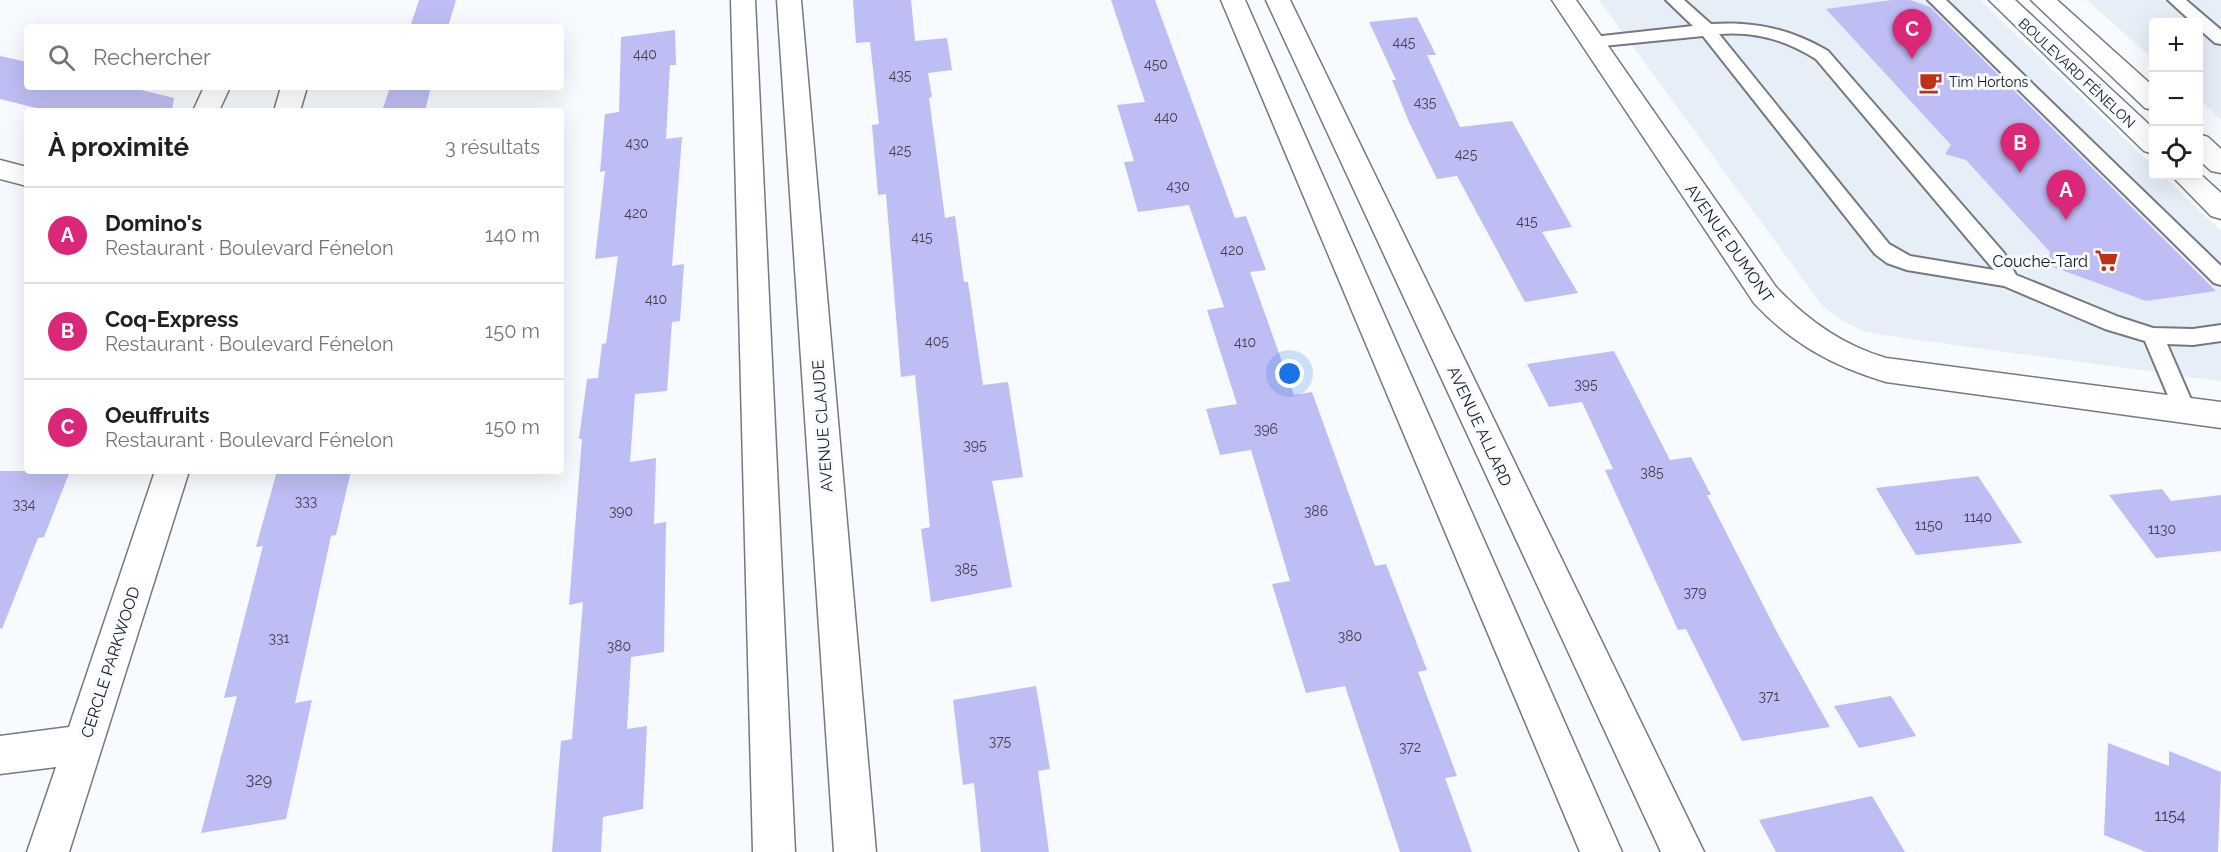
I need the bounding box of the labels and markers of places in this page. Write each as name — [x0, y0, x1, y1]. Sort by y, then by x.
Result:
pin: C — [1892, 10, 1932, 59]
cafe icon: Tim Hortons — [1918, 69, 1944, 95]
place label: Tim Hortons — [1949, 74, 2029, 90]
pin: B — [2000, 124, 2040, 173]
pin: A — [2046, 170, 2086, 220]
supermarket icon: Couche-Tard — [2093, 248, 2119, 274]
place label: Couche-Tard — [1993, 252, 2088, 271]

